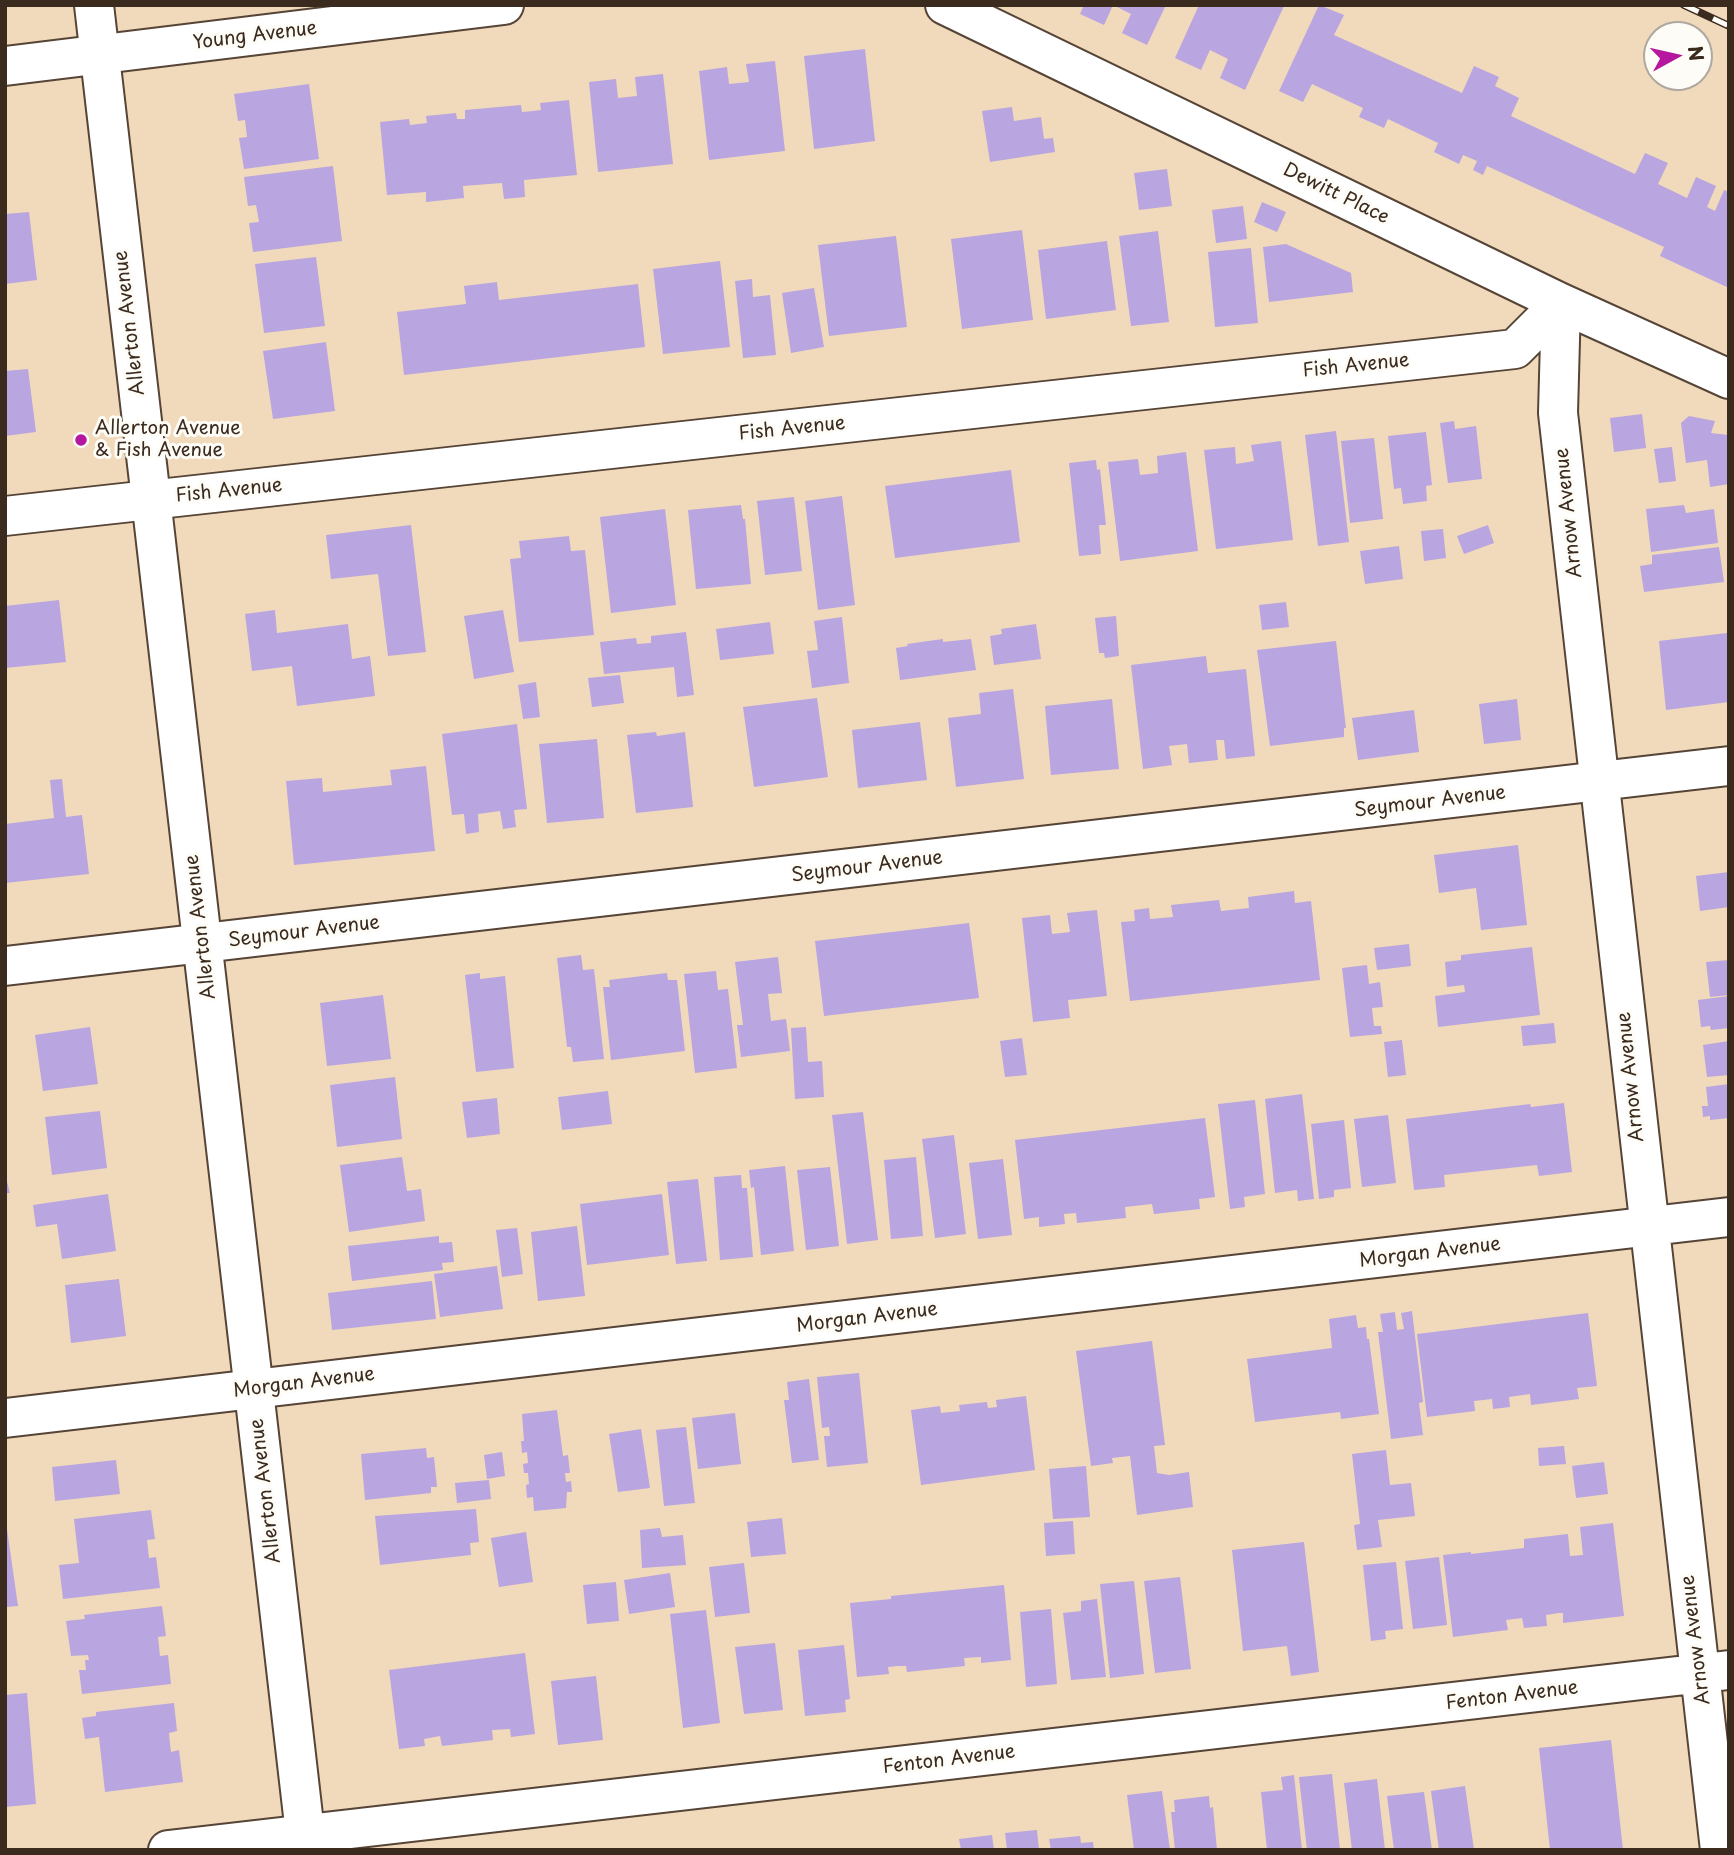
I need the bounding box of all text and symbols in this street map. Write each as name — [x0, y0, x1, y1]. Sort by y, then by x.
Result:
street label: Young Avenue — [192, 17, 318, 55]
north arrow — [1643, 21, 1713, 91]
text: N — [1682, 44, 1712, 63]
street label: Dewitt Place — [1279, 159, 1393, 229]
street label: Allerton Avenue — [110, 249, 150, 397]
street label: Fish Avenue — [1301, 349, 1411, 383]
street label: Fish Avenue — [737, 412, 847, 446]
place label: Allerton Avenue & Fish Avenue — [95, 418, 241, 462]
marker: Allerton Avenue & Fish Avenue — [73, 432, 89, 448]
street label: Arnow Avenue — [1551, 447, 1587, 579]
street label: Fish Avenue — [174, 474, 284, 508]
street label: Seymour Avenue — [1353, 781, 1507, 823]
street label: Seymour Avenue — [790, 846, 944, 888]
street label: Allerton Avenue — [181, 853, 221, 1001]
street label: Seymour Avenue — [227, 911, 381, 953]
street label: Arnow Avenue — [1613, 1011, 1649, 1143]
street label: Morgan Avenue — [1358, 1233, 1502, 1273]
street label: Morgan Avenue — [795, 1298, 939, 1338]
street label: Morgan Avenue — [232, 1363, 376, 1403]
street label: Allerton Avenue — [246, 1417, 286, 1565]
street label: Arnow Avenue — [1677, 1574, 1715, 1706]
street label: Fenton Avenue — [1445, 1677, 1579, 1715]
street label: Fenton Avenue — [882, 1741, 1016, 1779]

